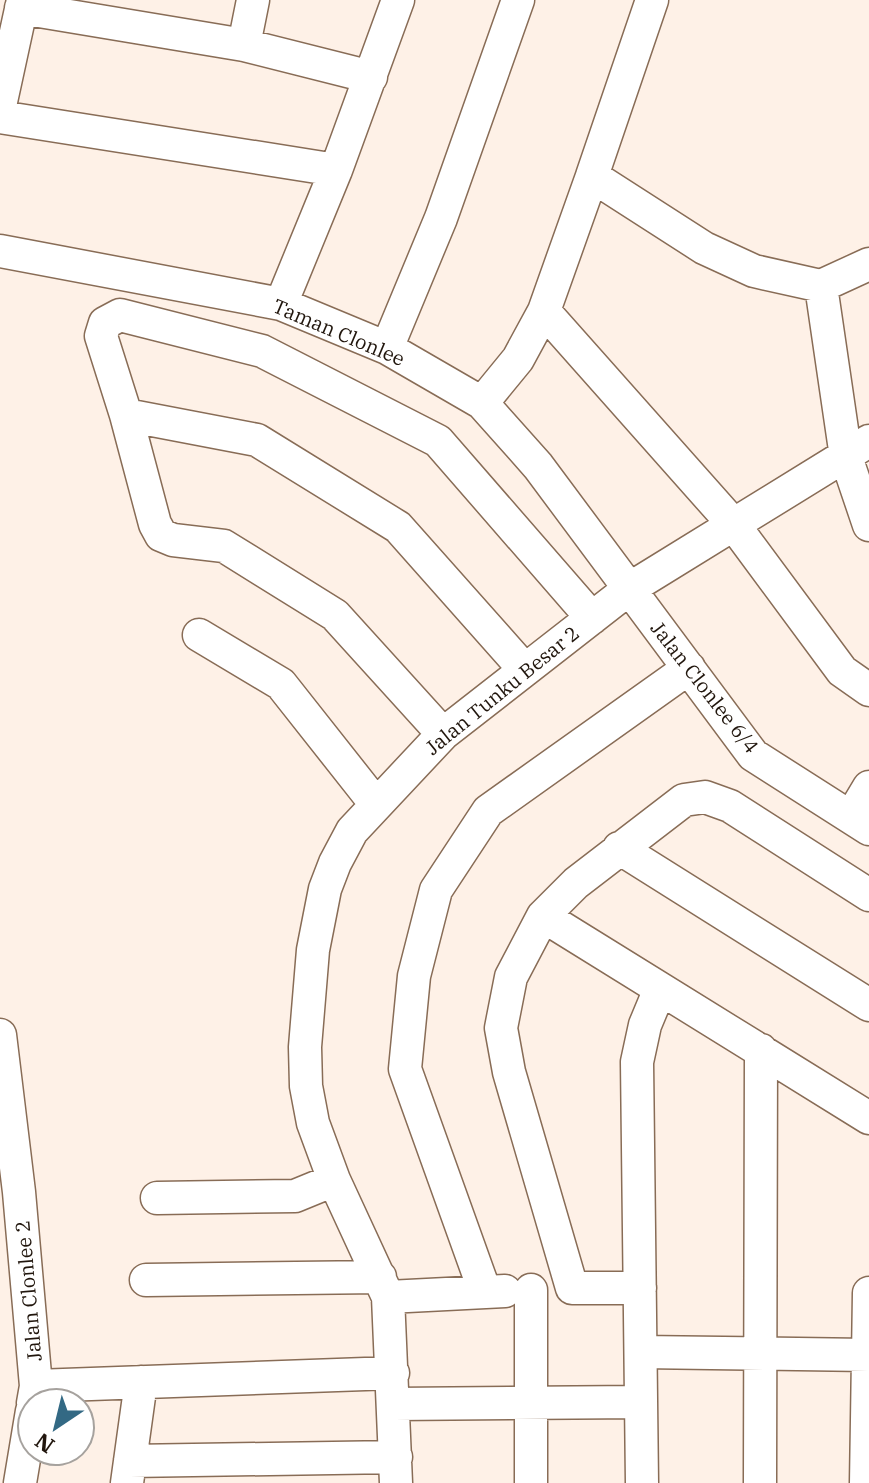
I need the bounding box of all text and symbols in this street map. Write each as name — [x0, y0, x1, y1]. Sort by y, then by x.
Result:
street label: Taman Clonlee — [269, 292, 409, 372]
street label: Jalan Clonlee 6/4 — [645, 615, 765, 759]
street label: Jalan Tunku Besar 2 — [419, 619, 585, 761]
street label: Jalan Clonlee 2 — [8, 1219, 48, 1363]
north arrow — [16, 1387, 96, 1467]
text: N — [29, 1427, 60, 1461]

